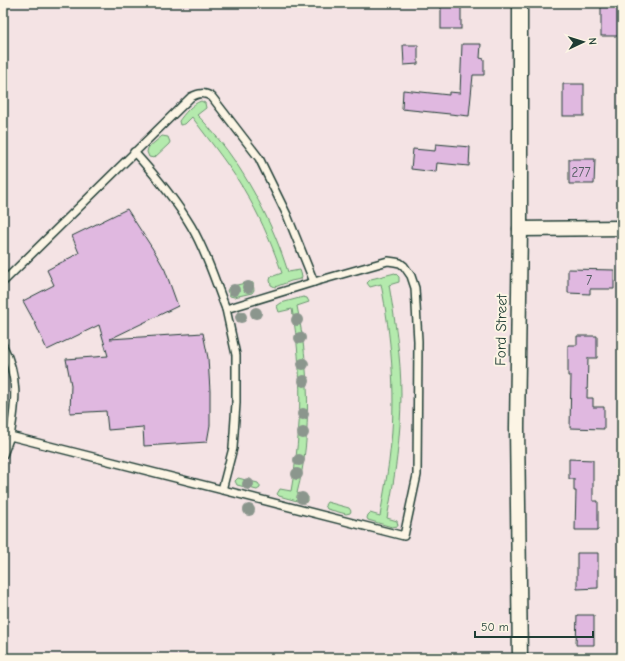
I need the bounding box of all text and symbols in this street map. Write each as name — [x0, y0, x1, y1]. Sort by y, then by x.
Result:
north arrow — [563, 22, 603, 62]
text: N — [586, 37, 599, 45]
house number: 277 — [571, 165, 591, 180]
house number: 7 — [586, 273, 592, 288]
street label: Ford Street — [491, 293, 511, 366]
scale bar — [475, 613, 593, 639]
text: 50 m — [481, 620, 509, 634]

